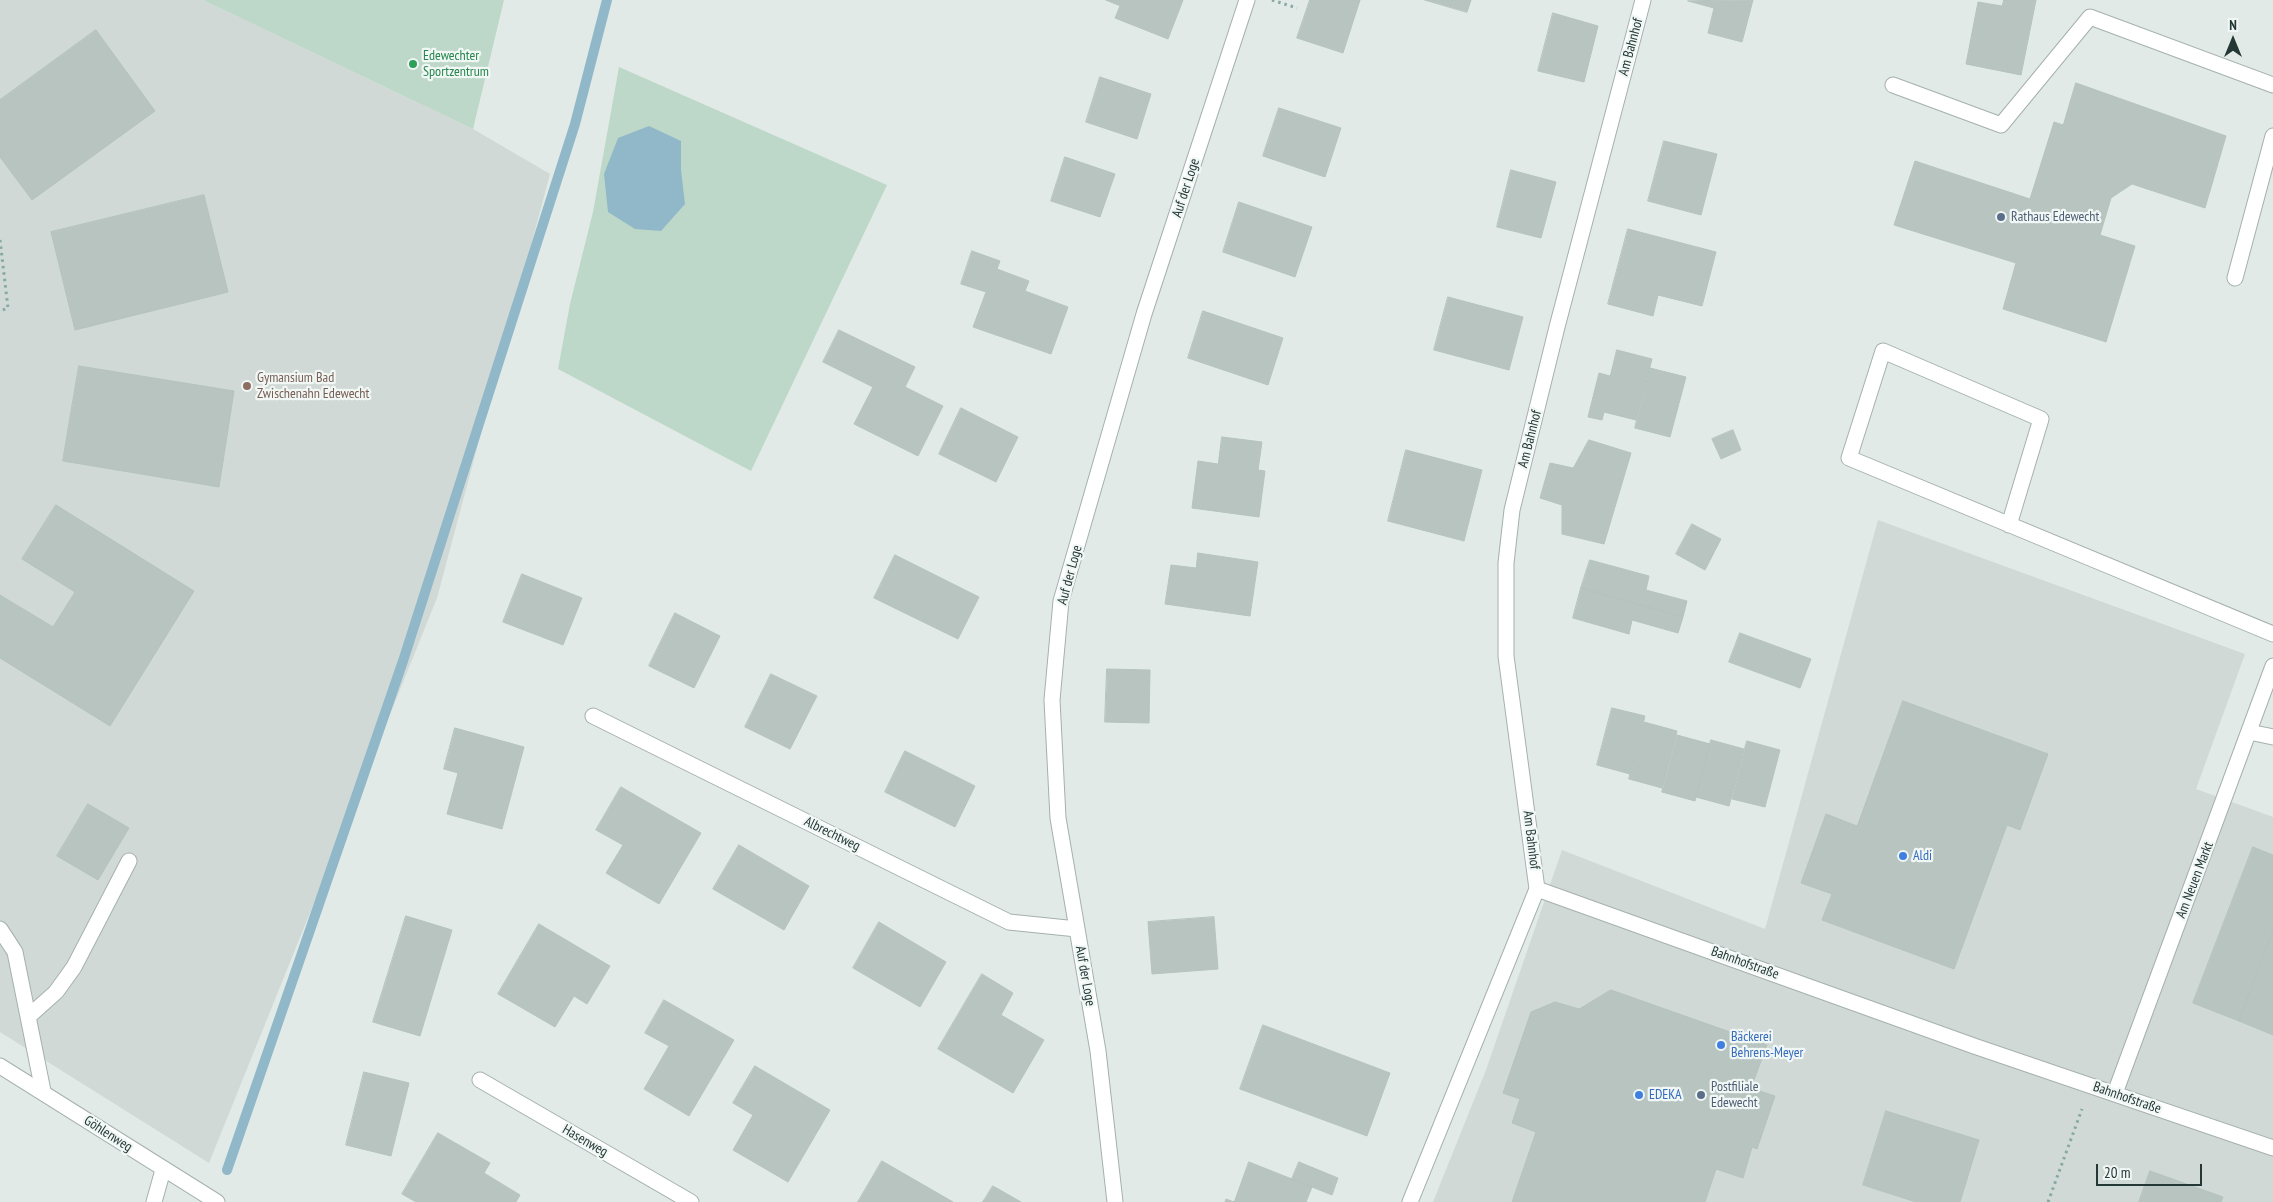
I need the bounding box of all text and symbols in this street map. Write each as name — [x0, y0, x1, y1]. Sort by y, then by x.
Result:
north arrow — [2208, 15, 2258, 65]
street label: Am Bahnhof — [1615, 16, 1647, 78]
text: N — [2229, 16, 2237, 34]
place label: Edewechter Sportzentrum — [423, 48, 489, 80]
marker: Edewechter Sportzentrum — [407, 58, 419, 70]
street label: Auf der Loge — [1169, 156, 1203, 220]
place label: Rathaus Edewecht — [2011, 209, 2099, 225]
marker: Rathaus Edewecht — [1995, 211, 2007, 223]
place label: Gymansium Bad Zwischenahn Edewecht — [257, 370, 369, 402]
marker: Gymansium Bad Zwischenahn Edewecht — [241, 380, 253, 392]
street label: Am Bahnhof — [1515, 408, 1545, 470]
street label: Auf der Loge — [1054, 543, 1086, 607]
street label: Am Bahnhof — [1519, 810, 1543, 870]
street label: Albrechtweg — [801, 813, 863, 855]
street label: Am Neuen Markt — [2173, 839, 2217, 921]
place label: Aldi — [1913, 848, 1932, 864]
marker: Aldi — [1897, 850, 1909, 862]
street label: Bahnhofstraße — [1709, 943, 1781, 983]
street label: Auf der Loge — [1071, 945, 1099, 1007]
place label: Bäckerei Behrens-Meyer — [1731, 1029, 1803, 1062]
marker: Bäckerei Behrens-Meyer — [1715, 1039, 1727, 1051]
place label: Postfiliale Edewecht — [1711, 1079, 1759, 1112]
street label: Bahnhofstraße — [2091, 1079, 2163, 1117]
place label: EDEKA — [1649, 1087, 1682, 1103]
marker: EDEKA — [1633, 1089, 1645, 1101]
marker: Postfiliale Edewecht — [1695, 1089, 1707, 1101]
street label: Göhlenweg — [81, 1112, 135, 1156]
street label: Hasenweg — [559, 1121, 611, 1161]
scale bar — [2098, 1154, 2204, 1186]
text: 20 m — [2104, 1163, 2130, 1182]

